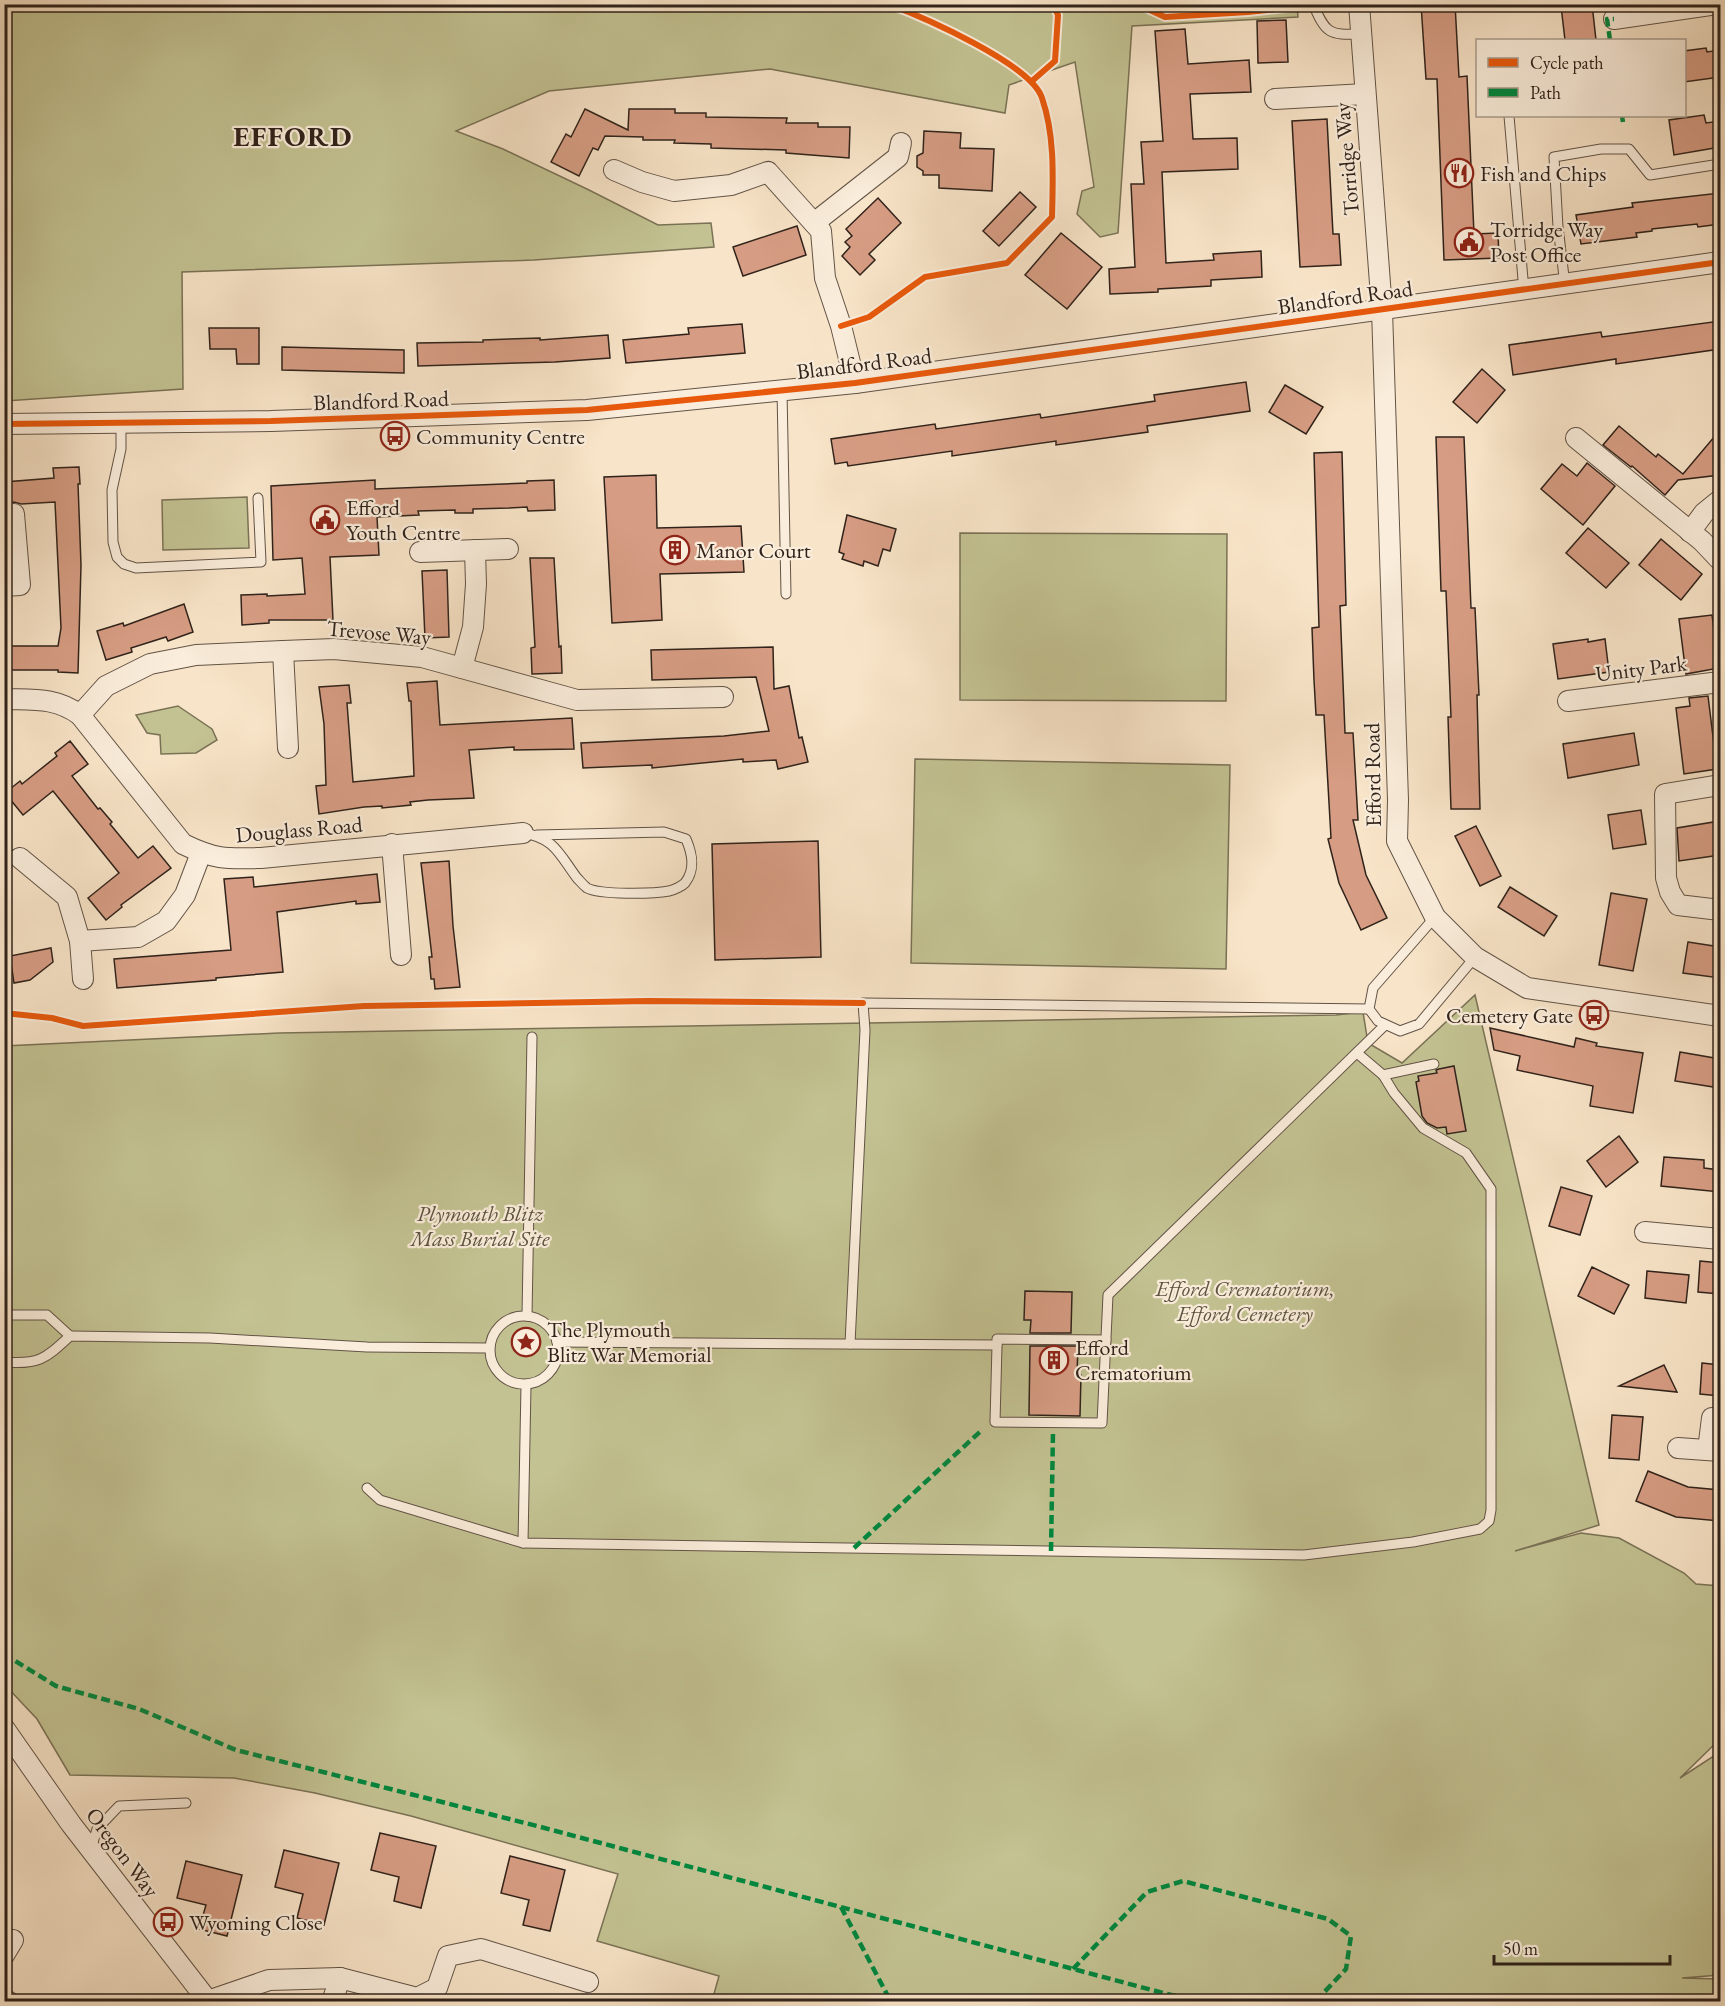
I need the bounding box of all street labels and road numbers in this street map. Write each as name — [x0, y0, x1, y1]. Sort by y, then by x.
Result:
street label: Torridge Way — [1327, 101, 1366, 217]
street label: Blandford Road — [1276, 274, 1415, 321]
street label: Blandford Road — [795, 341, 934, 386]
street label: Blandford Road — [313, 384, 450, 417]
street label: Trevose Way — [326, 613, 433, 652]
street label: Unity Park — [1594, 648, 1689, 688]
street label: Efford Road — [1357, 722, 1388, 827]
street label: Douglass Road — [234, 809, 365, 849]
street label: Oregon Way — [79, 1802, 166, 1903]

